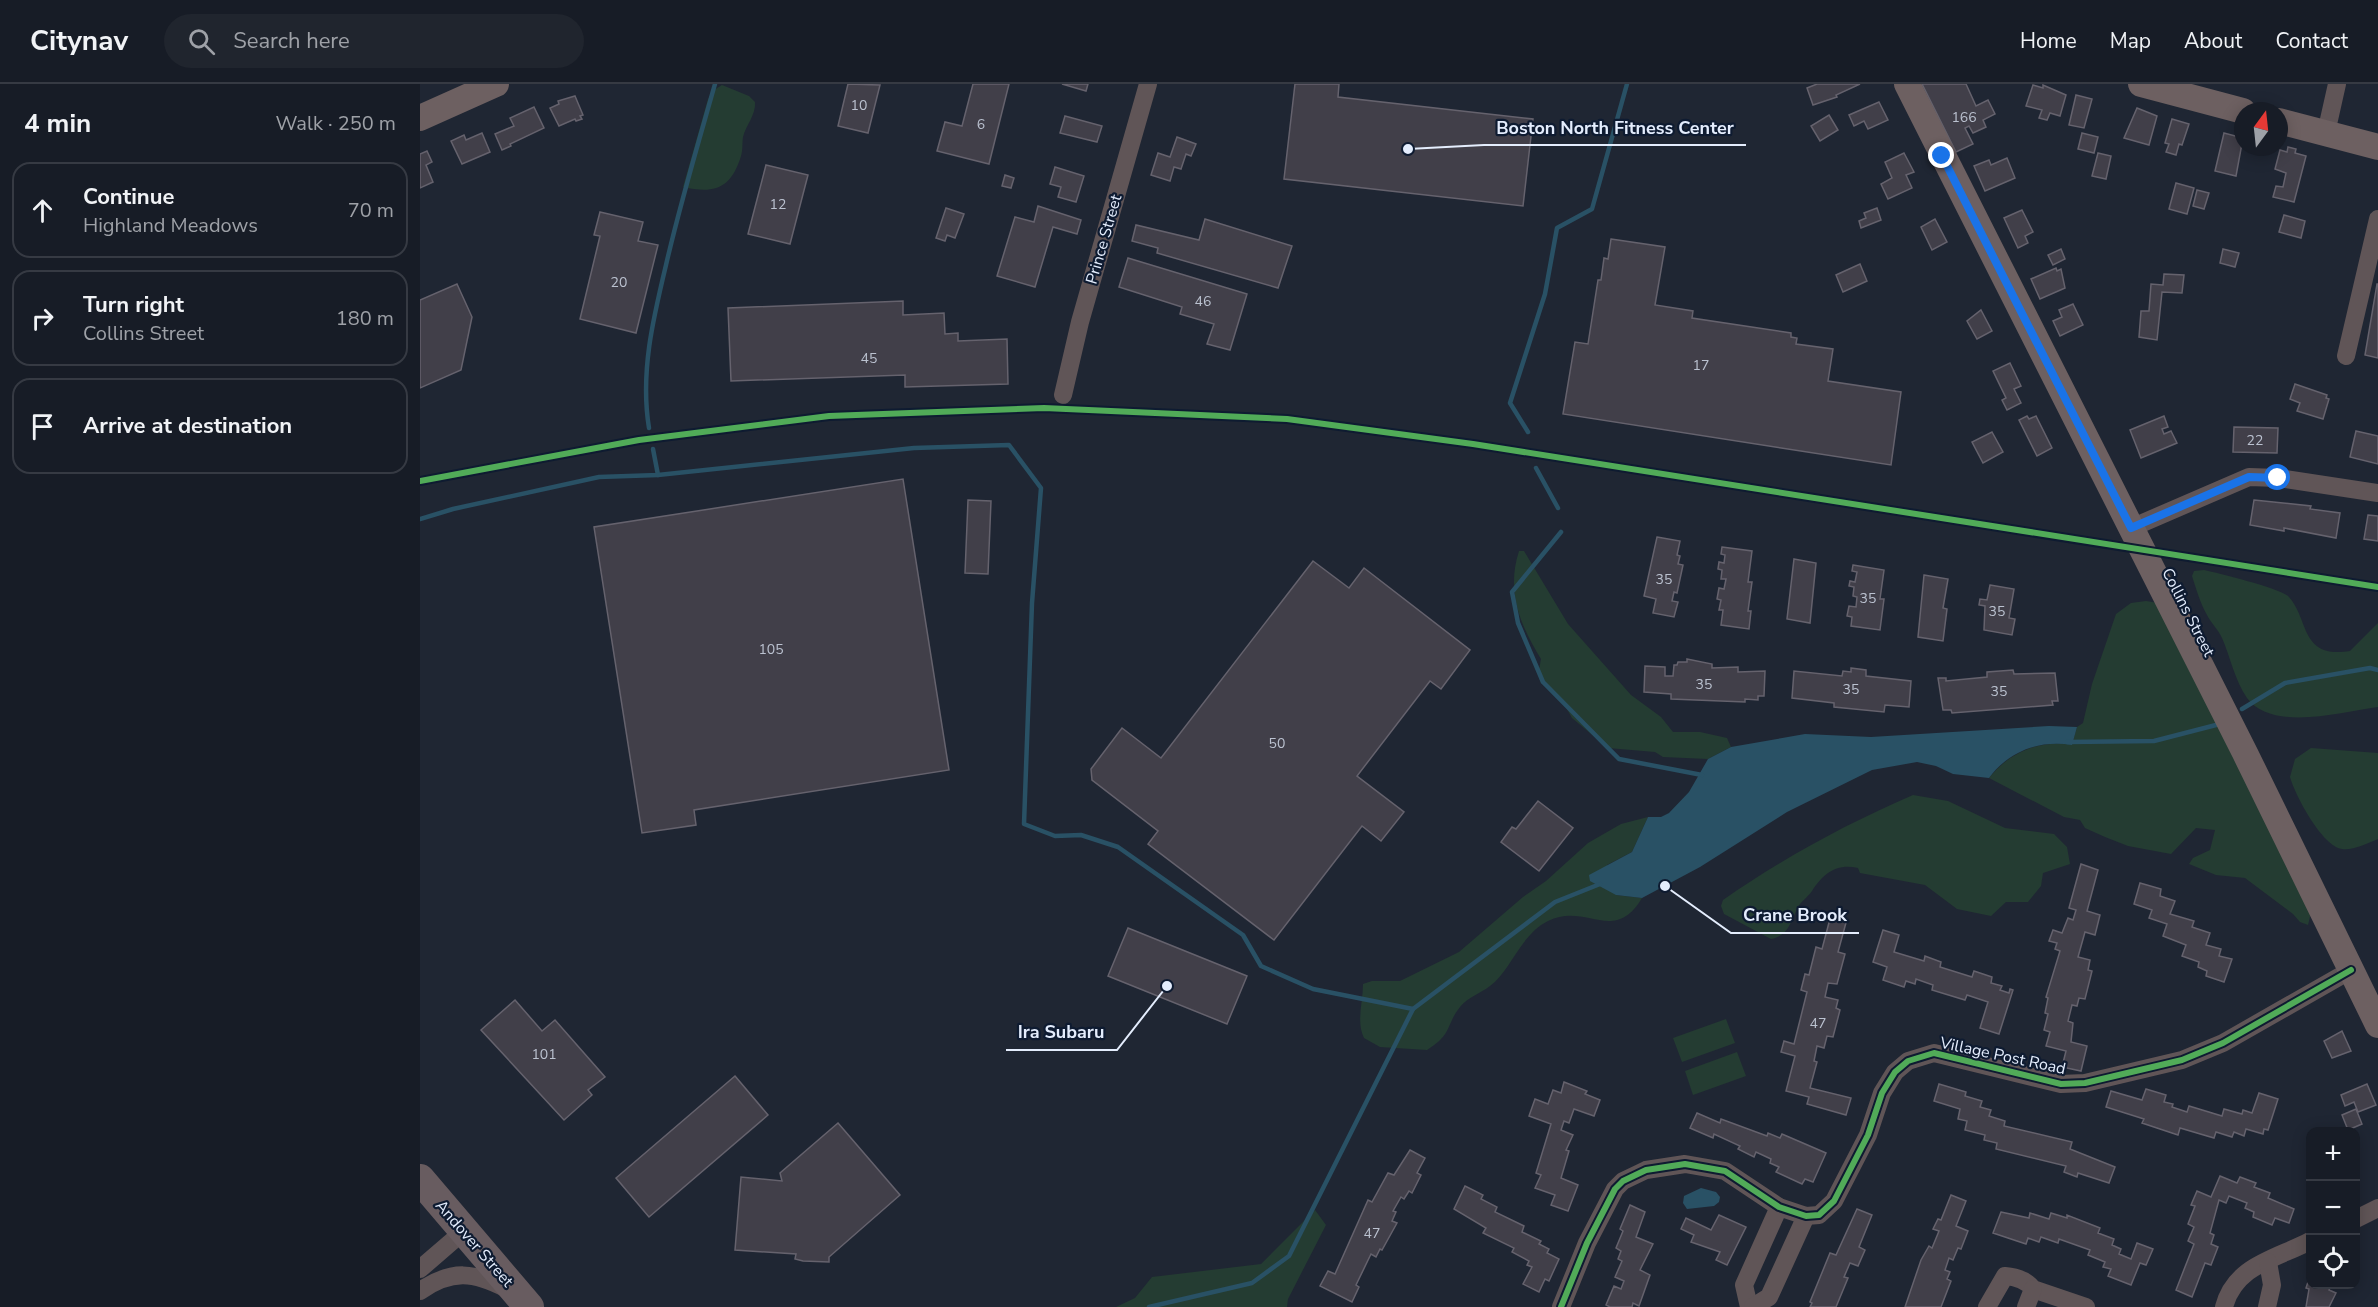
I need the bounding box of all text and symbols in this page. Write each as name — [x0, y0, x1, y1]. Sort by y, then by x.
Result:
search box — [164, 14, 584, 68]
text: Citynav — [30, 22, 128, 60]
icon: search — [185, 25, 218, 58]
text: Search here — [233, 26, 350, 56]
text: Home — [2020, 27, 2077, 55]
text: Map — [2110, 27, 2151, 55]
text: About — [2184, 27, 2242, 55]
text: Contact — [2275, 27, 2348, 55]
house number: 10 — [851, 96, 867, 115]
north arrow — [2234, 102, 2288, 156]
text: 4 min — [24, 106, 91, 141]
house number: 166 — [1951, 108, 1977, 127]
callout: Boston North Fitness Center — [1484, 109, 1746, 145]
text: Walk · 250 m — [276, 110, 396, 137]
house number: 6 — [977, 115, 985, 134]
text: Boston North Fitness Center — [1496, 116, 1734, 140]
route end — [1928, 142, 1954, 168]
text: Continue — [83, 182, 174, 212]
street label: Prince Street — [1081, 192, 1127, 287]
icon: ahead — [26, 194, 59, 227]
house number: 12 — [770, 195, 786, 214]
text: 70 m — [348, 197, 394, 224]
text: Highland Meadows — [83, 212, 258, 239]
house number: 20 — [611, 273, 627, 292]
text: Turn right — [83, 290, 184, 320]
house number: 46 — [1195, 292, 1211, 311]
icon: right — [26, 302, 59, 335]
text: 180 m — [336, 305, 394, 332]
text: Collins Street — [83, 320, 204, 347]
house number: 45 — [861, 349, 877, 368]
house number: 17 — [1693, 356, 1709, 375]
icon: arrive — [26, 410, 59, 443]
text: Arrive at destination — [83, 411, 292, 441]
house number: 22 — [2247, 431, 2263, 450]
route start — [2264, 464, 2290, 490]
street label: Collins Street — [2156, 564, 2220, 661]
house number: 35 — [1656, 570, 1672, 589]
house number: 35 — [1860, 589, 1876, 608]
house number: 35 — [1989, 602, 2005, 621]
house number: 105 — [758, 640, 784, 659]
house number: 35 — [1696, 675, 1712, 694]
house number: 35 — [1843, 680, 1859, 699]
house number: 35 — [1991, 682, 2007, 701]
house number: 50 — [1269, 734, 1285, 753]
callout: Crane Brook — [1731, 897, 1859, 933]
text: Crane Brook — [1743, 903, 1847, 927]
callout: Ira Subaru — [1006, 1014, 1117, 1050]
house number: 47 — [1810, 1014, 1826, 1033]
text: Ira Subaru — [1018, 1020, 1104, 1044]
street label: Village Post Road — [1937, 1032, 2068, 1080]
house number: 101 — [531, 1045, 557, 1064]
map controls — [2306, 1127, 2360, 1289]
button: + — [2306, 1127, 2360, 1181]
button: − — [2306, 1181, 2360, 1235]
street label: Andover Street — [430, 1195, 519, 1292]
house number: 47 — [1364, 1224, 1380, 1243]
button: locate — [2306, 1235, 2360, 1289]

